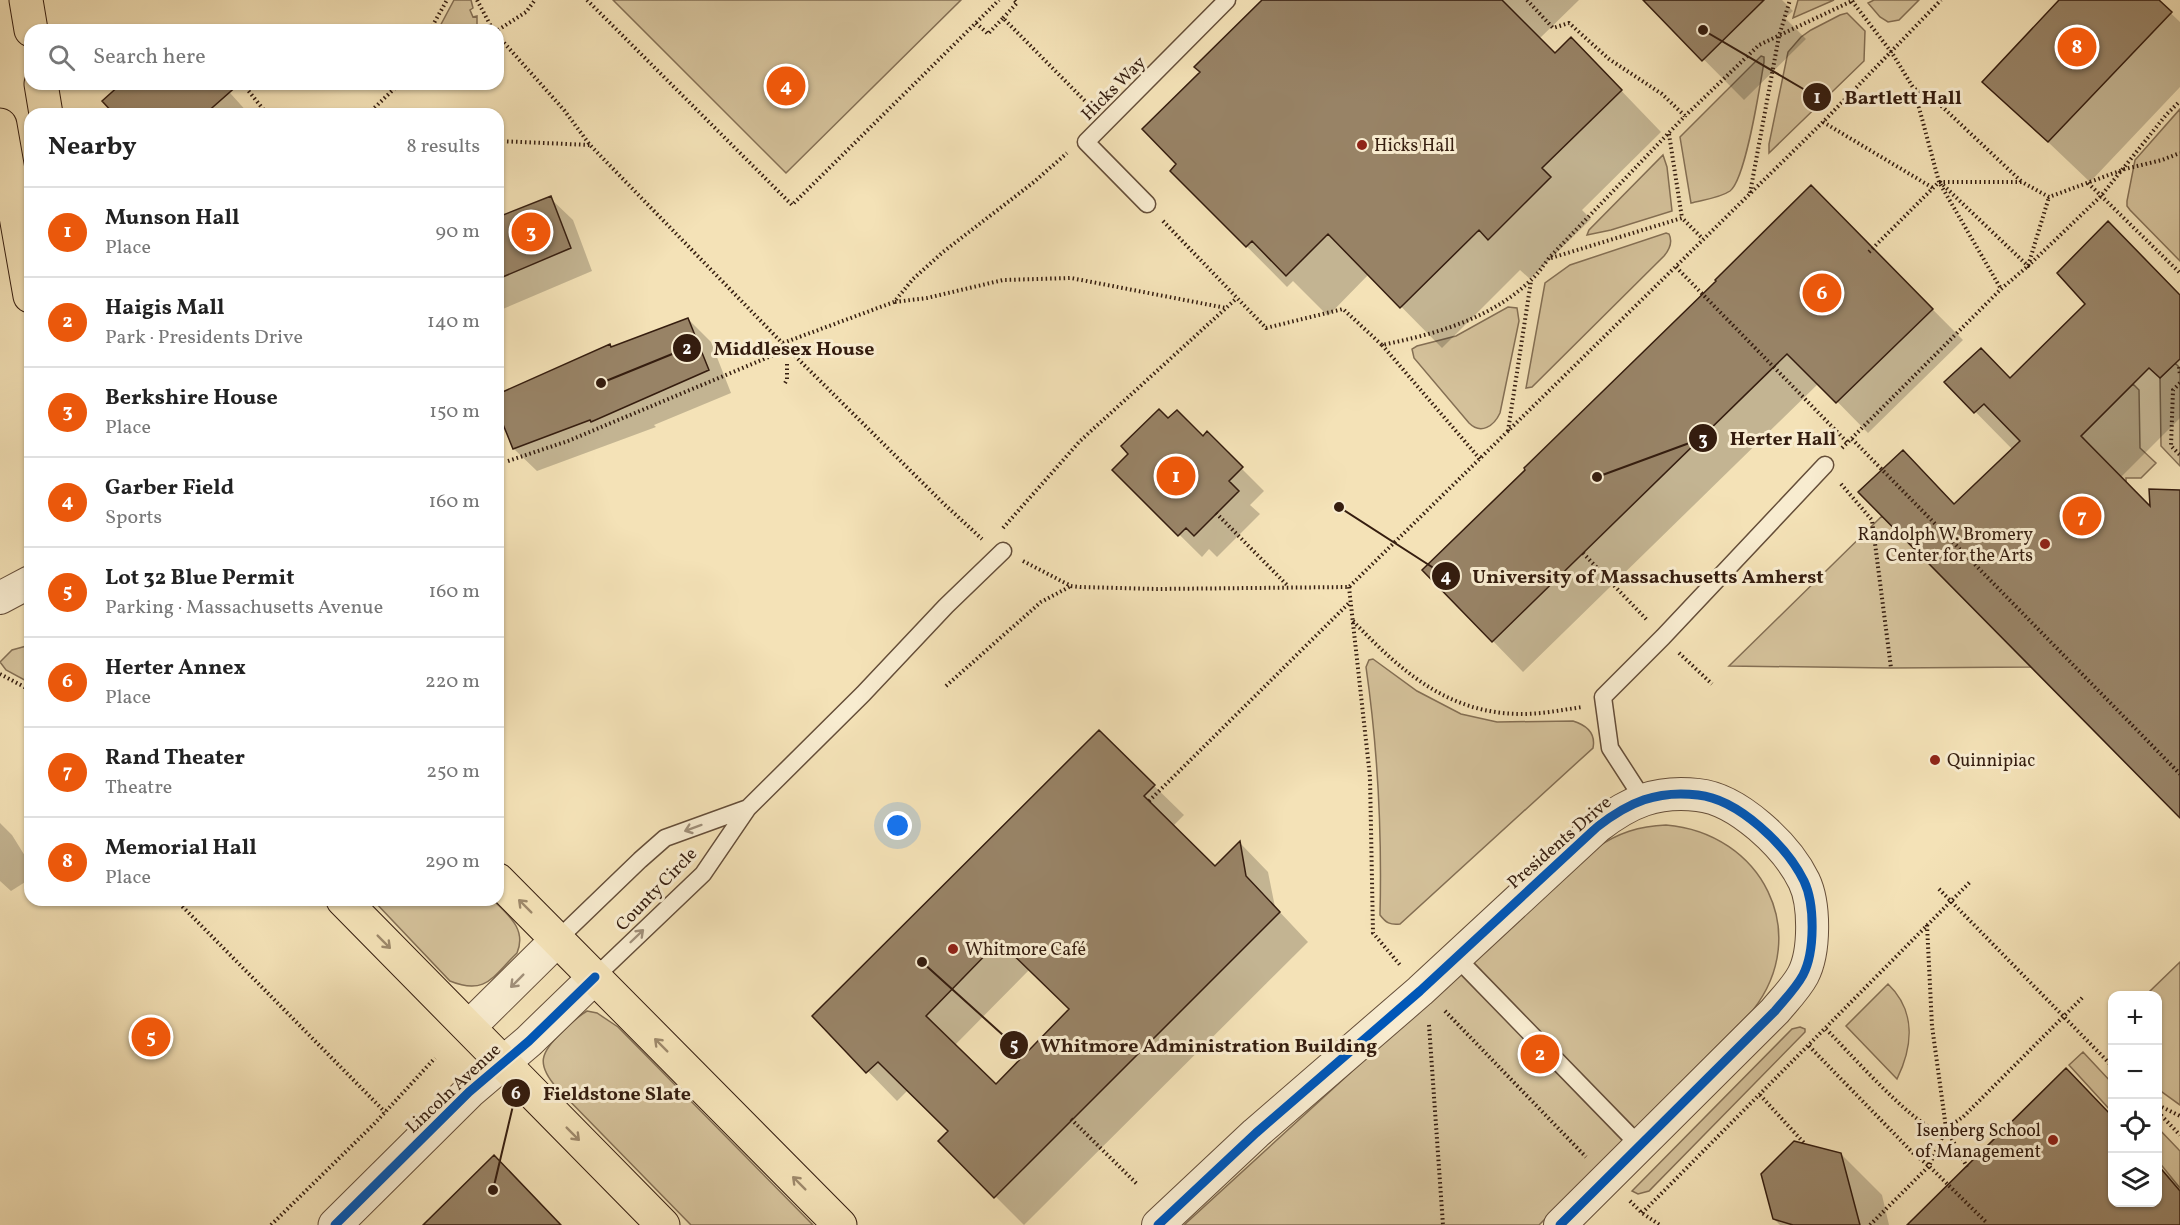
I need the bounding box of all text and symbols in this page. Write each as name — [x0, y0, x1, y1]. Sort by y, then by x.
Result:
search box — [24, 24, 504, 90]
pin: 8 — [2058, 24, 2096, 70]
icon: search — [45, 41, 78, 74]
text: Search here — [93, 42, 206, 73]
street label: Hicks Way — [1076, 51, 1152, 127]
pin: 4 — [766, 64, 806, 109]
callout: Bartlett Hall — [1802, 78, 1973, 116]
text: Bartlett Hall — [1844, 85, 1962, 113]
text: 1 — [1813, 86, 1821, 111]
text: Nearby — [48, 129, 137, 165]
text: 8 results — [407, 133, 480, 161]
place label: Hicks Hall — [1374, 134, 1455, 159]
marker: Hicks Hall — [1355, 138, 1369, 152]
text: Munson Hall — [105, 203, 239, 234]
pin: 3 — [512, 210, 550, 254]
text: 1 — [63, 218, 72, 246]
text: 90 m — [436, 218, 480, 246]
text: Place — [105, 234, 151, 262]
pin: 6 — [1802, 270, 1842, 316]
text: Haigis Mall — [105, 293, 225, 324]
text: 2 — [62, 308, 73, 336]
text: 140 m — [427, 308, 480, 336]
text: Park · Presidents Drive — [105, 324, 303, 352]
callout: Middlesex House — [672, 329, 887, 367]
text: Middlesex House — [714, 336, 874, 364]
text: 2 — [682, 337, 692, 362]
text: Berkshire House — [105, 383, 278, 414]
text: 3 — [62, 398, 73, 426]
text: 150 m — [429, 398, 480, 426]
text: Place — [105, 414, 151, 442]
callout: Herter Hall — [1688, 419, 1848, 457]
text: Herter Hall — [1730, 426, 1836, 454]
text: 3 — [1698, 428, 1708, 453]
pin: 1 — [1156, 454, 1196, 498]
text: Garber Field — [105, 473, 234, 504]
text: 4 — [61, 488, 74, 516]
text: 160 m — [428, 488, 480, 516]
pin: 7 — [2062, 494, 2102, 538]
text: Sports — [105, 504, 162, 532]
place label: Randolph W. Bromery Center for the Arts — [1858, 523, 2033, 569]
marker: Randolph W. Bromery Center for the Arts — [2038, 537, 2052, 551]
callout: University of Massachusetts Amherst — [1431, 557, 1835, 595]
text: Lot 32 Blue Permit — [105, 563, 294, 594]
text: University of Massachusetts Amherst — [1472, 564, 1824, 592]
text: 4 — [1441, 565, 1452, 590]
text: 5 — [63, 578, 72, 606]
text: 160 m — [428, 578, 480, 606]
text: Parking · Massachusetts Avenue — [105, 594, 383, 622]
text: Herter Annex — [105, 653, 246, 684]
text: 6 — [62, 668, 73, 696]
text: 220 m — [425, 668, 480, 696]
text: Place — [105, 684, 151, 712]
text: Rand Theater — [105, 743, 245, 774]
place label: Quinnipiac — [1947, 749, 2035, 774]
marker: Quinnipiac — [1928, 753, 1942, 767]
text: 7 — [63, 758, 72, 786]
text: 250 m — [426, 758, 480, 786]
text: Theatre — [105, 774, 172, 802]
street label: Presidents Drive — [1502, 791, 1617, 895]
your location — [883, 811, 912, 840]
one-way arrow — [684, 824, 703, 835]
text: Memorial Hall — [105, 833, 257, 864]
street label: County Circle — [611, 843, 703, 937]
text: 8 — [62, 848, 73, 876]
text: 290 m — [425, 848, 480, 876]
text: Place — [105, 864, 151, 892]
one-way arrow — [517, 899, 532, 913]
one-way arrow — [629, 930, 644, 944]
one-way arrow — [377, 934, 391, 949]
place label: Whitmore Café — [965, 938, 1086, 963]
marker: Whitmore Café — [946, 942, 960, 956]
one-way arrow — [509, 973, 524, 988]
map controls — [2108, 991, 2162, 1207]
button: + — [2108, 991, 2162, 1045]
pin: 5 — [132, 1014, 170, 1060]
callout: Whitmore Administration Building — [999, 1026, 1389, 1064]
pin: 2 — [1520, 1032, 1560, 1076]
text: Whitmore Administration Building — [1041, 1033, 1377, 1061]
text: 5 — [1010, 1034, 1018, 1059]
street label: Lincoln Avenue — [401, 1038, 507, 1140]
one-way arrow — [654, 1038, 668, 1053]
button: − — [2108, 1045, 2162, 1099]
callout: Fieldstone Slate — [501, 1074, 703, 1112]
text: Fieldstone Slate — [543, 1081, 691, 1109]
text: 6 — [511, 1082, 521, 1107]
button: locate — [2108, 1099, 2162, 1153]
place label: Isenberg School of Management — [1915, 1119, 2041, 1165]
one-way arrow — [566, 1126, 581, 1141]
marker: Isenberg School of Management — [2046, 1133, 2060, 1147]
button: layers — [2108, 1153, 2162, 1207]
one-way arrow — [791, 1176, 806, 1191]

